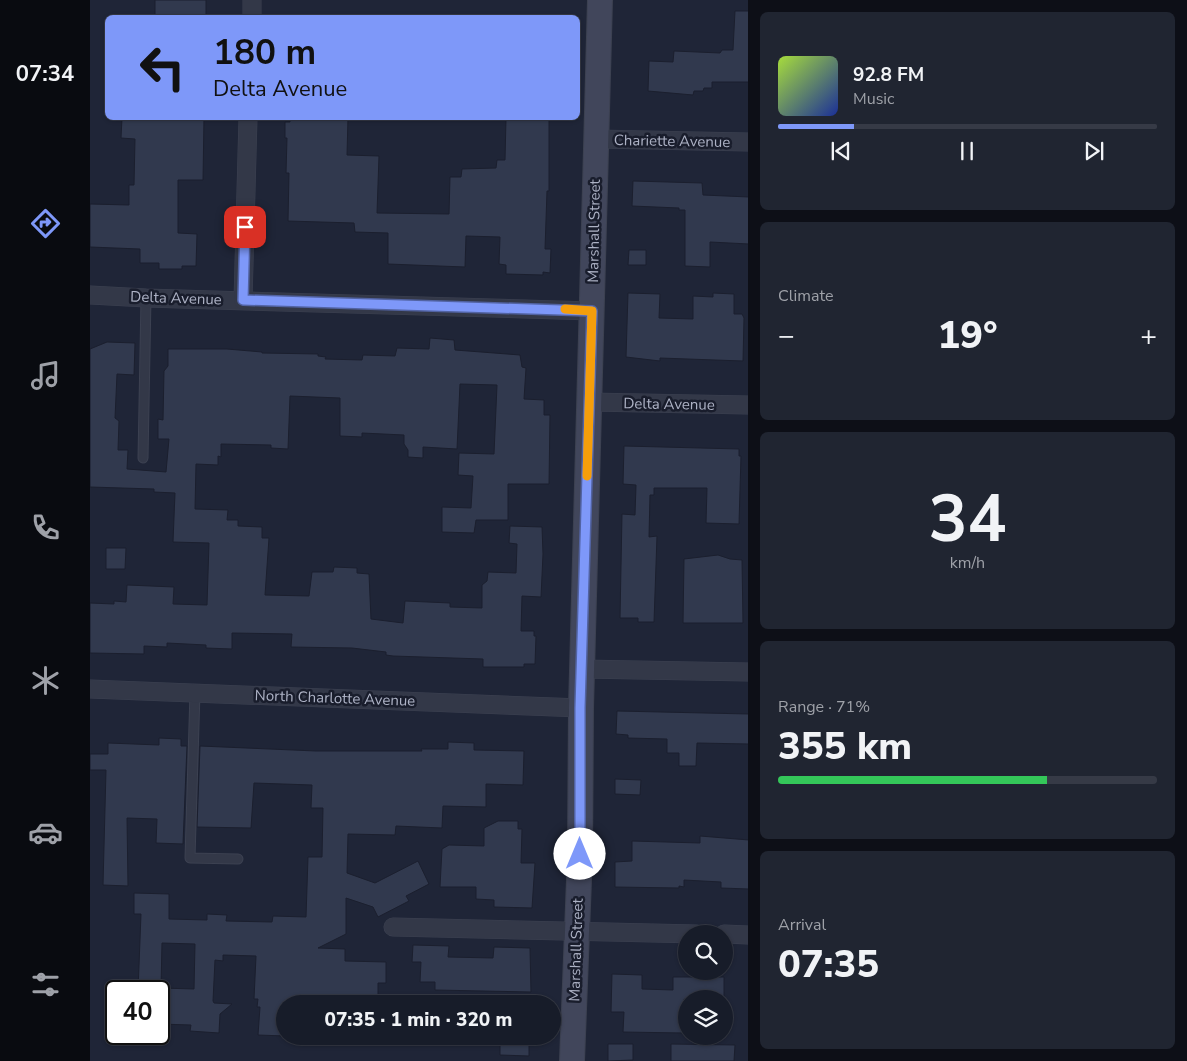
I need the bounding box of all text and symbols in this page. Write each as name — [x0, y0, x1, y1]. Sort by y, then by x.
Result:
text: 180 m — [213, 29, 316, 76]
icon: left — [130, 35, 195, 100]
text: 07:34 — [16, 59, 74, 89]
text: 92.8 FM — [853, 62, 924, 88]
text: Delta Avenue — [213, 74, 347, 104]
text: Music — [853, 88, 894, 110]
street label: Chariette Avenue — [614, 130, 730, 152]
icon: previous — [827, 137, 855, 165]
icon: pause — [953, 137, 981, 165]
icon: next — [1080, 137, 1108, 165]
street label: Marshall Street — [583, 178, 605, 283]
icon: directions — [28, 206, 63, 241]
pin — [224, 206, 266, 248]
icon: arrive — [231, 213, 259, 241]
text: Climate — [778, 285, 833, 307]
street label: Delta Avenue — [130, 286, 222, 310]
text: 19° — [937, 310, 998, 361]
text: − — [778, 317, 795, 355]
text: + — [1140, 317, 1157, 355]
icon: music — [28, 358, 63, 393]
street label: Delta Avenue — [623, 393, 715, 415]
text: 34 — [928, 475, 1007, 564]
icon: phone — [28, 510, 63, 545]
text: km/h — [950, 552, 985, 574]
icon: climate — [28, 663, 63, 698]
street label: North Charlotte Avenue — [254, 685, 416, 711]
text: Range · 71% — [778, 696, 870, 718]
text: 355 km — [778, 721, 912, 772]
icon: car — [28, 815, 63, 850]
position arrow — [553, 827, 605, 879]
street label: Marshall Street — [564, 897, 588, 1002]
text: Arrival — [778, 914, 826, 936]
map controls — [678, 925, 733, 1045]
button: search — [678, 925, 733, 980]
text: 07:35 — [778, 939, 879, 990]
icon: filters — [28, 967, 63, 1002]
speed limit sign: 40 — [105, 980, 170, 1045]
button: layers — [678, 990, 733, 1045]
text: 07:35 · 1 min · 320 m — [325, 1007, 512, 1033]

